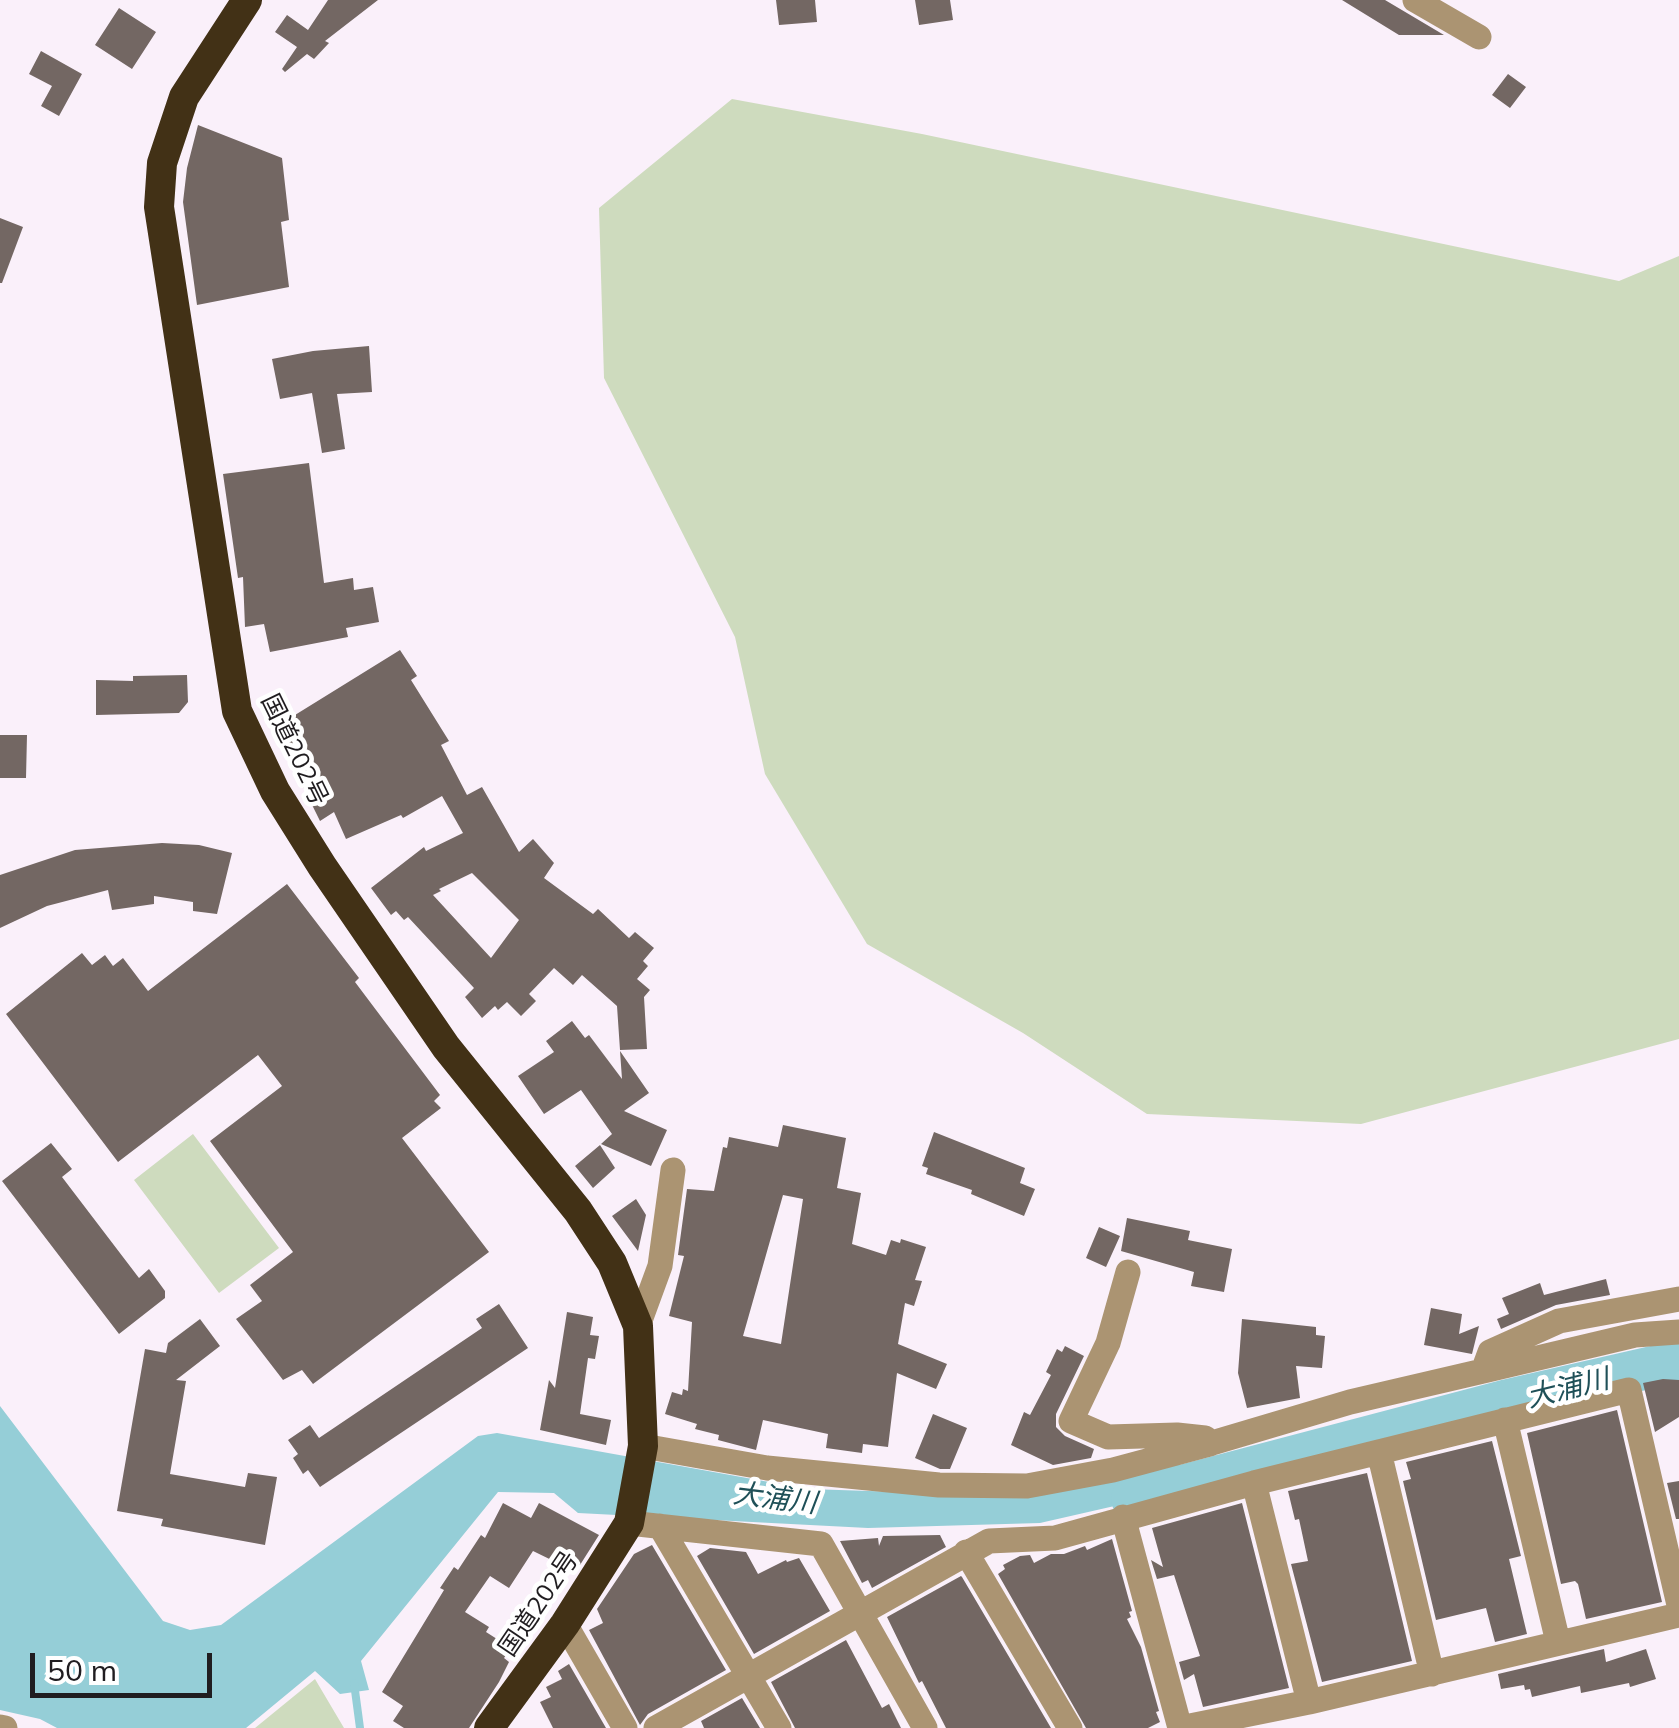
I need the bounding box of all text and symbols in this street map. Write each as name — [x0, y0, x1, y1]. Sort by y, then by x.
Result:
street label: 国道202号 — [254, 689, 334, 811]
water label: 大浦川 — [1523, 1363, 1613, 1415]
water label: 大浦川 — [731, 1477, 819, 1521]
street label: 国道202号 — [493, 1546, 585, 1662]
scale bar — [35, 1633, 218, 1695]
text: 50 m — [47, 1651, 117, 1689]

